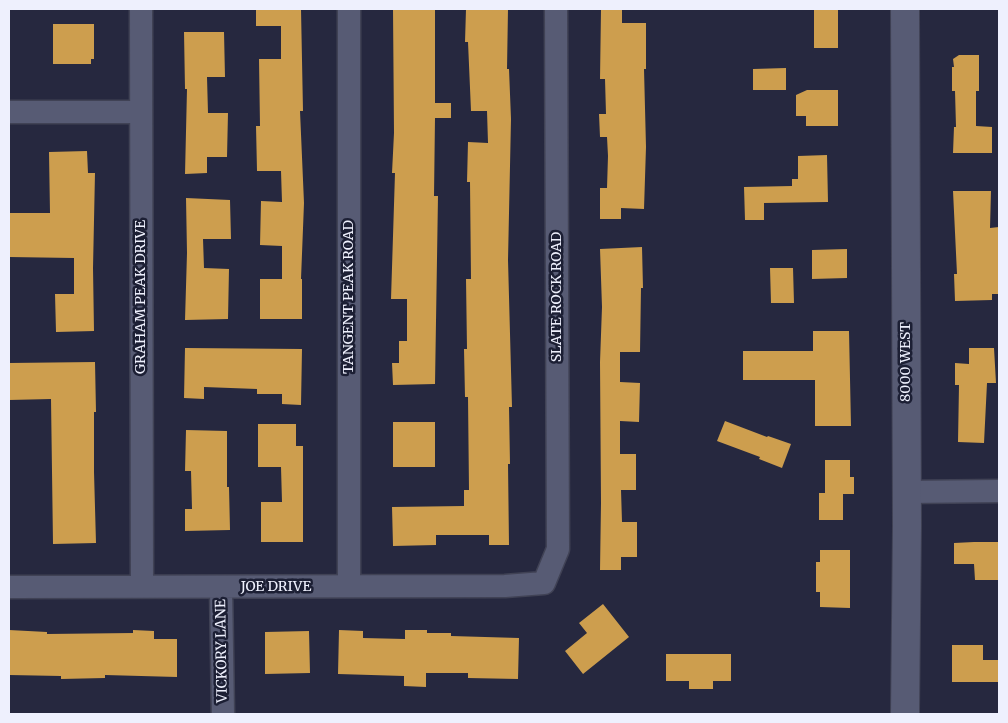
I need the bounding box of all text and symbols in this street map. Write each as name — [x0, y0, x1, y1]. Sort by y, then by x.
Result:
street label: GRAHAM PEAK DRIVE — [133, 220, 149, 374]
street label: TANGENT PEAK ROAD — [341, 220, 357, 374]
street label: SLATE ROCK ROAD — [549, 232, 565, 362]
street label: 8000 WEST — [898, 322, 914, 402]
street label: JOE DRIVE — [241, 579, 311, 595]
street label: VICKORY LANE — [213, 599, 231, 703]

